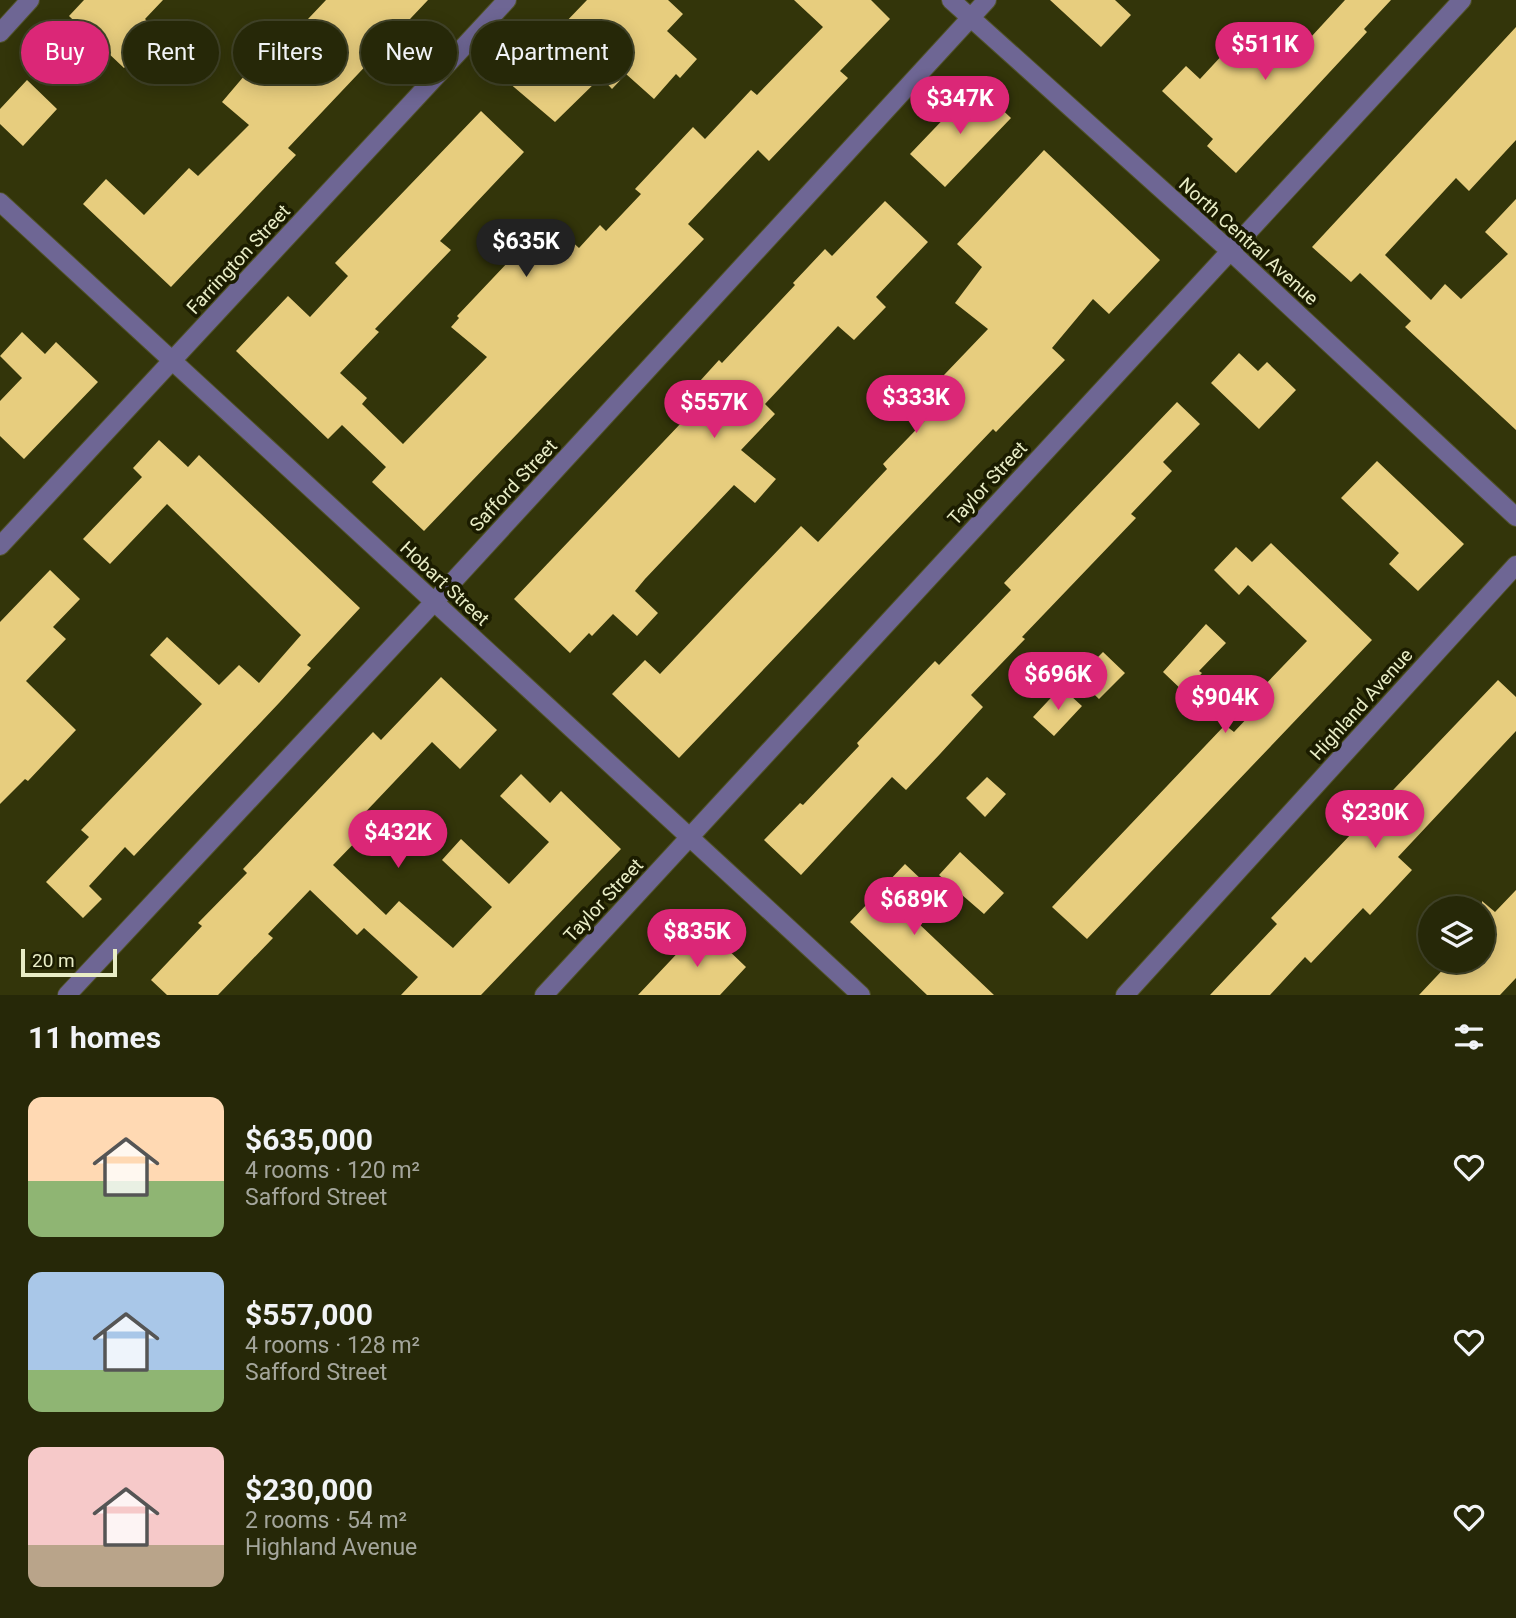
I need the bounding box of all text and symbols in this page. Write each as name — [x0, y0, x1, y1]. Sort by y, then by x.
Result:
chip: Buy — [21, 21, 109, 84]
chip: Rent — [123, 21, 219, 84]
chip: Filters — [233, 21, 347, 84]
chip: New — [361, 21, 457, 84]
chip: Apartment — [471, 21, 633, 84]
pin: $511K — [1216, 22, 1314, 82]
text: $511K — [1231, 31, 1299, 58]
pin: $347K — [911, 76, 1009, 136]
text: $347K — [926, 85, 994, 112]
street label: North Central Avenue — [1174, 173, 1323, 310]
street label: Farrington Street — [182, 200, 295, 319]
pin: $635K — [477, 219, 575, 279]
text: $635K — [492, 228, 560, 255]
pin: $333K — [867, 376, 965, 435]
pin: $557K — [665, 380, 763, 440]
text: $333K — [882, 384, 950, 411]
text: $557K — [680, 389, 748, 416]
street label: Safford Street — [465, 435, 562, 536]
street label: Taylor Street — [943, 437, 1032, 530]
street label: Hobart Street — [395, 536, 494, 630]
street label: Highland Avenue — [1305, 644, 1418, 765]
pin: $696K — [1009, 652, 1107, 712]
text: $696K — [1024, 661, 1092, 688]
pin: $904K — [1176, 676, 1274, 735]
text: $904K — [1191, 684, 1259, 711]
pin: $230K — [1326, 790, 1424, 850]
text: $230K — [1341, 799, 1409, 826]
pin: $432K — [349, 810, 447, 870]
text: $432K — [364, 819, 432, 846]
street label: Taylor Street — [559, 854, 648, 947]
pin: $689K — [865, 878, 963, 937]
text: $689K — [880, 886, 948, 913]
map controls — [1418, 896, 1495, 973]
button: layers — [1418, 896, 1495, 973]
pin: $835K — [648, 909, 746, 969]
text: $835K — [663, 918, 731, 945]
scale bar — [21, 946, 117, 978]
text: 20 m — [32, 949, 75, 972]
icon: filters — [1450, 1018, 1488, 1056]
text: 11 homes — [28, 1020, 161, 1055]
text: $635,000 — [245, 1122, 373, 1157]
icon: home — [84, 1125, 168, 1209]
icon: heart — [1450, 1148, 1488, 1186]
text: 4 rooms · 120 m² — [245, 1157, 420, 1184]
text: Safford Street — [245, 1184, 387, 1211]
text: $557,000 — [245, 1297, 373, 1332]
icon: home — [84, 1300, 168, 1384]
icon: heart — [1450, 1323, 1488, 1361]
text: 4 rooms · 128 m² — [245, 1332, 420, 1359]
text: Safford Street — [245, 1359, 387, 1386]
text: $230,000 — [245, 1472, 373, 1507]
icon: home — [84, 1475, 168, 1559]
icon: heart — [1450, 1498, 1488, 1536]
text: 2 rooms · 54 m² — [245, 1507, 407, 1534]
text: Highland Avenue — [245, 1534, 417, 1561]

